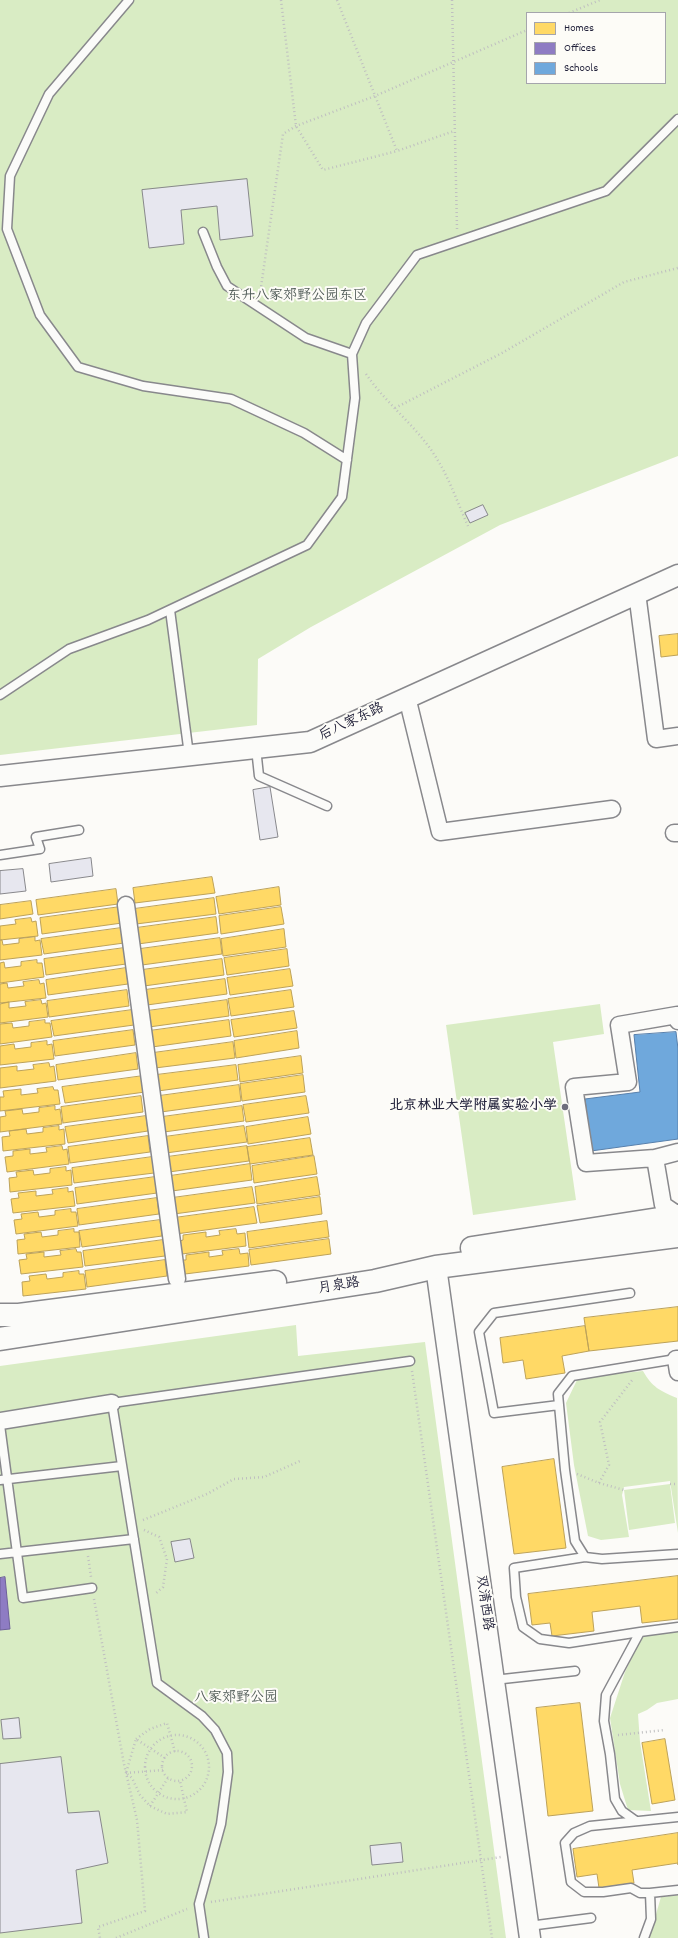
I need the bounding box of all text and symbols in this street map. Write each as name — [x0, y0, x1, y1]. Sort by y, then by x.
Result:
legend — [526, 12, 666, 84]
text: Homes — [564, 20, 594, 37]
text: Offices — [564, 40, 596, 57]
text: Schools — [564, 60, 598, 77]
park label: 东升八家郊野公园东区 — [227, 289, 367, 305]
street label: 后八家东路 — [317, 701, 387, 745]
place label: 北京林业大学附属实验小学 — [389, 1099, 557, 1115]
marker: 北京林业大学附属实验小学 — [560, 1102, 570, 1112]
street label: 月泉路 — [317, 1275, 361, 1299]
street label: 双清西路 — [471, 1574, 495, 1632]
park label: 八家郊野公园 — [194, 1691, 278, 1707]

